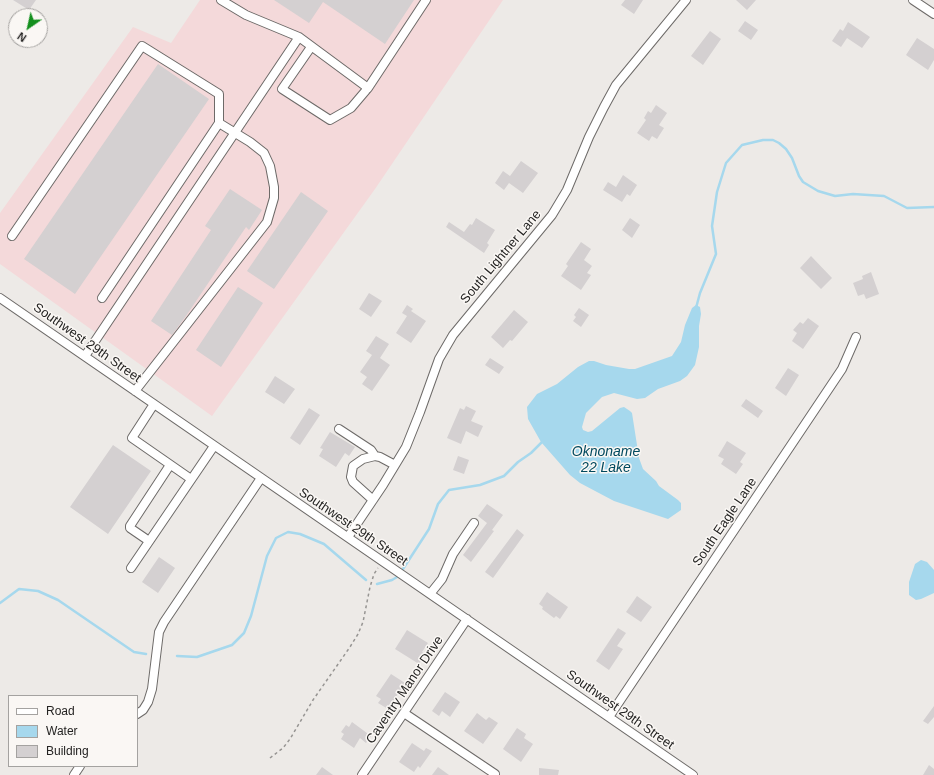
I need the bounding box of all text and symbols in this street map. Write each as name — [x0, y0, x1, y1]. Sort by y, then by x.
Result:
north arrow — [8, 8, 48, 48]
text: N — [15, 30, 29, 44]
street label: South Lightner Lane — [457, 207, 545, 307]
street label: Southwest 29th Street — [30, 300, 144, 386]
water label: Oknoname 22 Lake — [572, 444, 640, 476]
street label: South Eagle Lane — [690, 475, 760, 569]
street label: Southwest 29th Street — [296, 485, 410, 569]
street label: Caventry Manor Drive — [363, 633, 447, 747]
street label: Southwest 29th Street — [563, 667, 677, 753]
legend — [8, 695, 138, 767]
text: Road — [46, 704, 75, 718]
text: Water — [46, 724, 78, 738]
text: Building — [46, 744, 89, 758]

